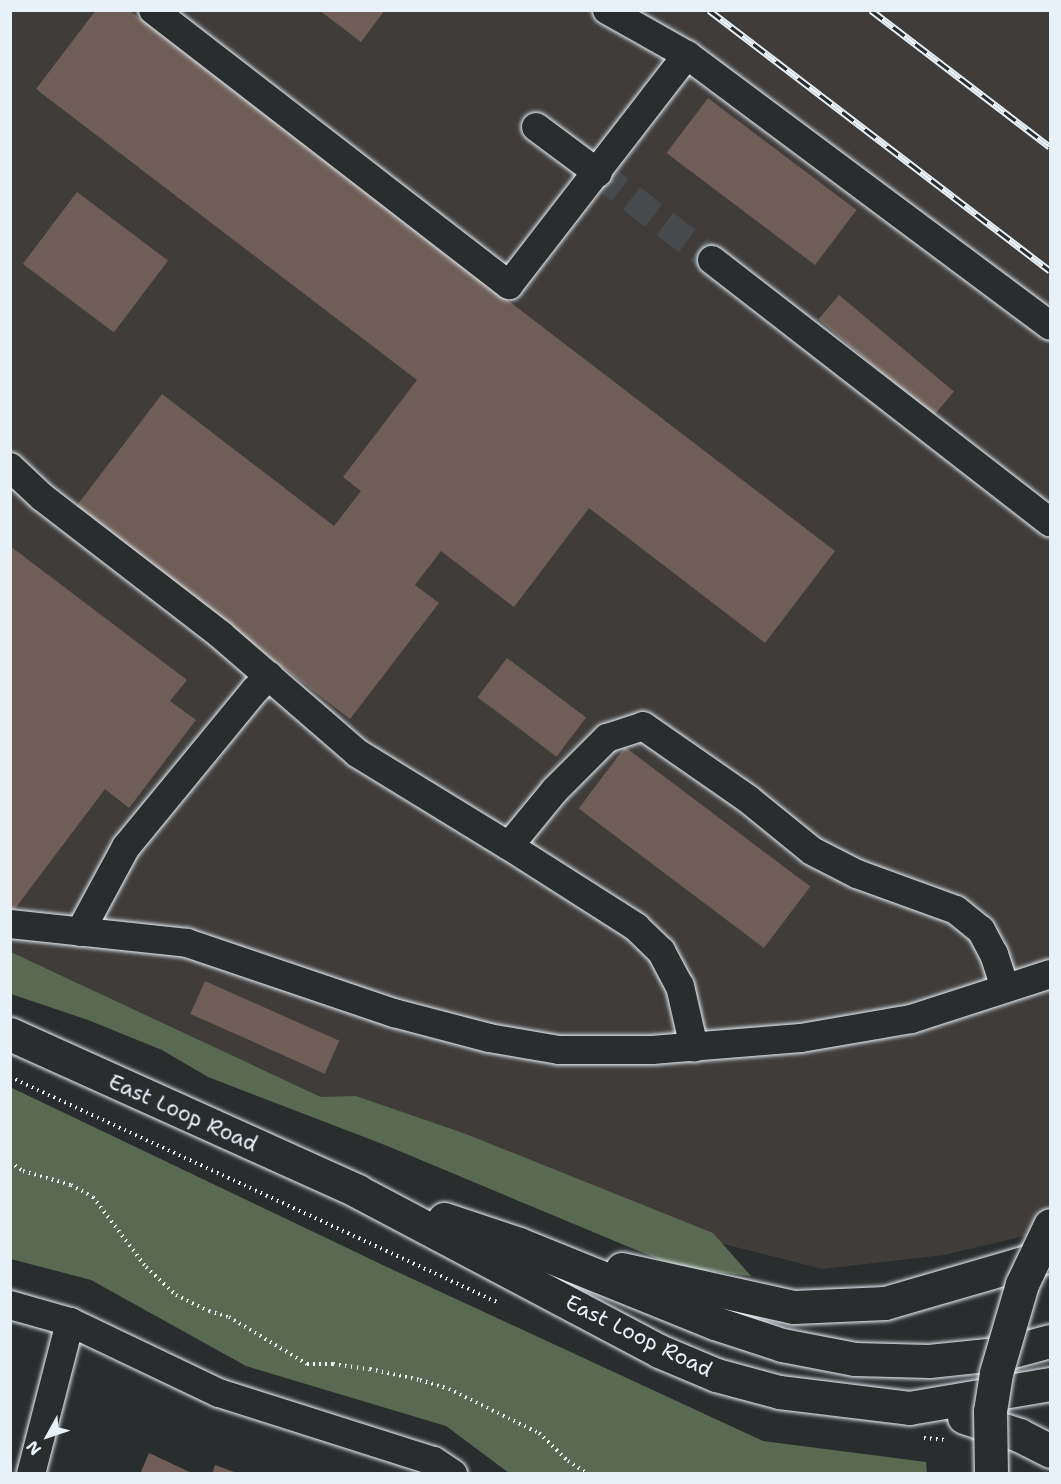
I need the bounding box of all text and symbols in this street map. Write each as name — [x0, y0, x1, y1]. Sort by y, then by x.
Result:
street label: East Loop Road — [105, 1069, 261, 1157]
street label: East Loop Road — [561, 1290, 717, 1382]
north arrow — [18, 1406, 78, 1466]
text: N — [22, 1436, 46, 1460]

